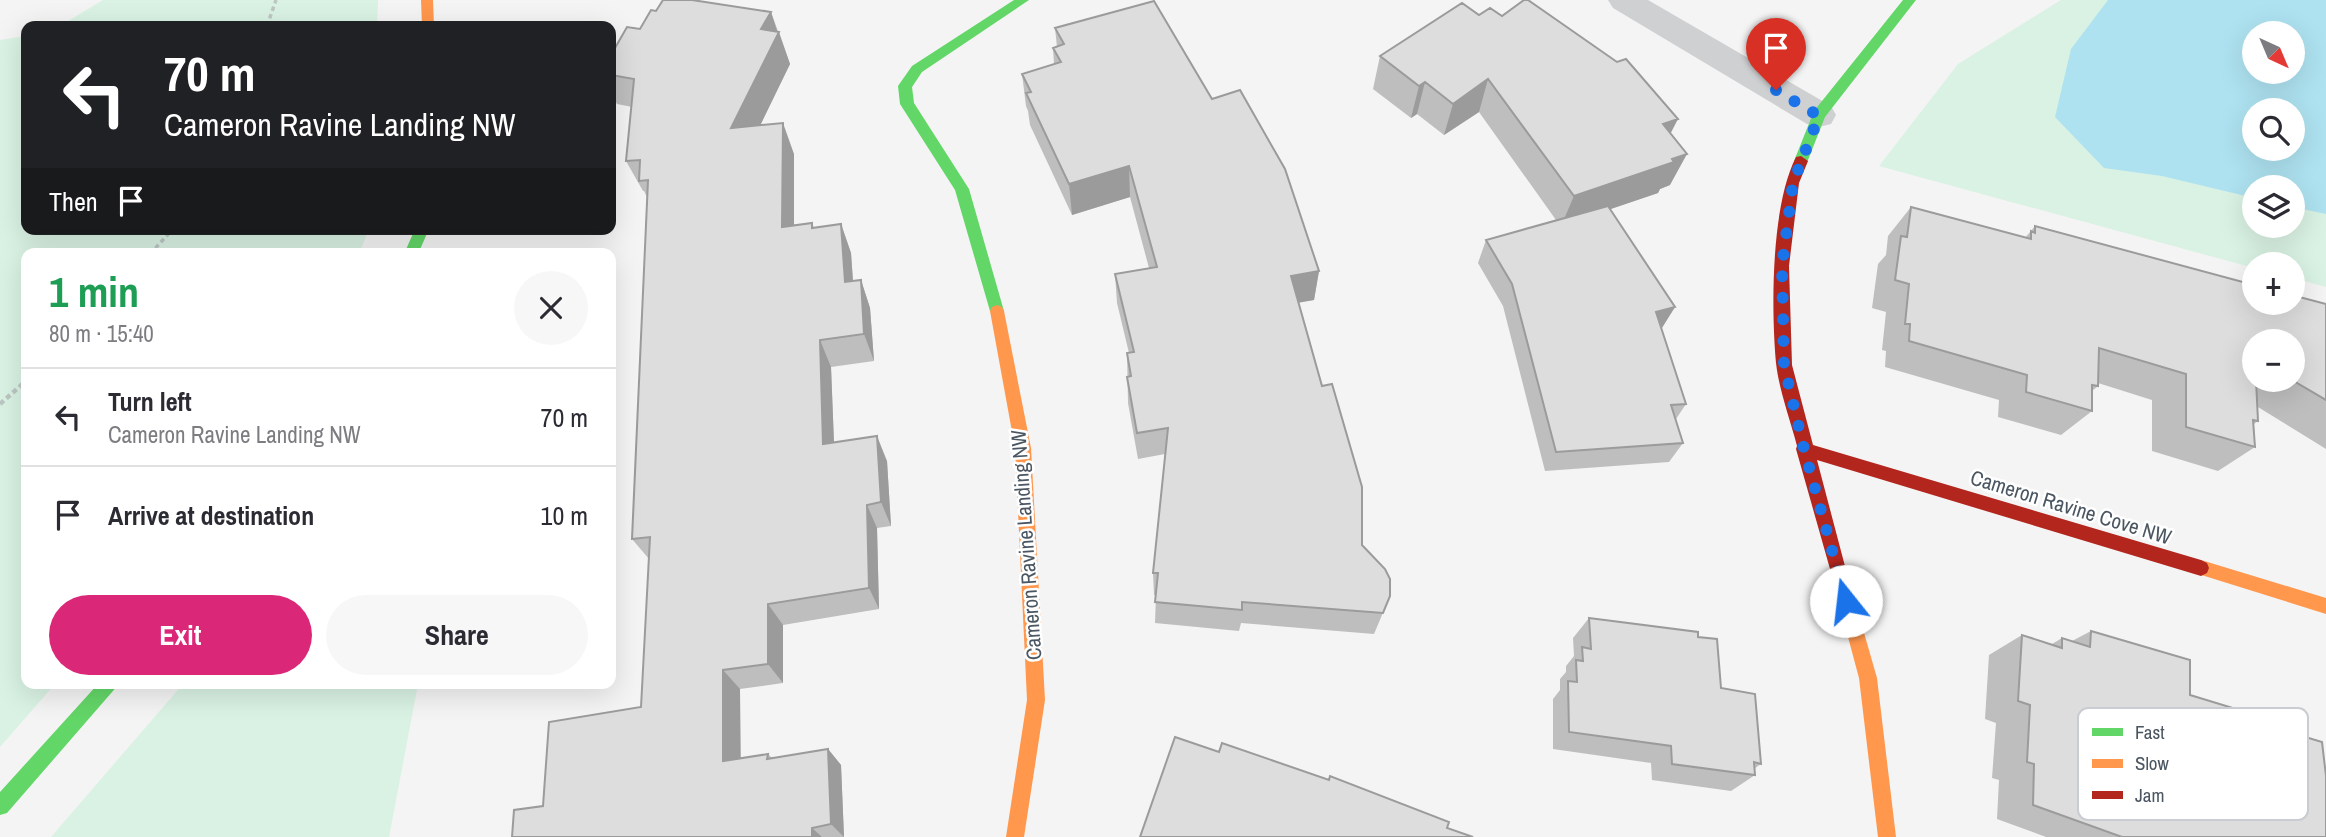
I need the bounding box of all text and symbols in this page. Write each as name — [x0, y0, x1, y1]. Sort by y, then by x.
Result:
pin — [1746, 18, 1806, 90]
north arrow — [2242, 21, 2305, 84]
map controls — [2242, 21, 2305, 392]
icon: arrive — [1757, 29, 1795, 67]
text: 70 m — [164, 40, 256, 106]
icon: left — [49, 49, 140, 140]
button: search — [2242, 98, 2305, 161]
text: Cameron Ravine Landing NW — [164, 103, 516, 146]
button: layers — [2242, 175, 2305, 238]
icon: arrive — [112, 182, 150, 220]
text: Then — [49, 184, 98, 219]
button: + — [2242, 252, 2305, 315]
text: 1 min — [49, 264, 139, 320]
button: close — [514, 271, 588, 345]
text: 80 m · 15:40 — [49, 318, 154, 349]
button: − — [2242, 329, 2305, 392]
text: Turn left — [108, 384, 192, 419]
icon: left — [49, 398, 87, 436]
text: 70 m — [541, 400, 588, 435]
text: Cameron Ravine Landing NW — [108, 419, 361, 450]
street label: Cameron Ravine Landing NW — [1003, 428, 1049, 661]
street label: Cameron Ravine Cove NW — [1967, 463, 2176, 552]
icon: arrive — [49, 496, 87, 534]
text: Arrive at destination — [108, 498, 314, 533]
text: 10 m — [541, 498, 588, 533]
position arrow — [1809, 564, 1883, 638]
button: Exit — [49, 595, 312, 675]
button: Share — [326, 595, 588, 675]
legend — [2078, 708, 2308, 820]
text: Fast — [2135, 719, 2165, 745]
text: Slow — [2135, 750, 2170, 776]
text: Jam — [2135, 782, 2164, 808]

